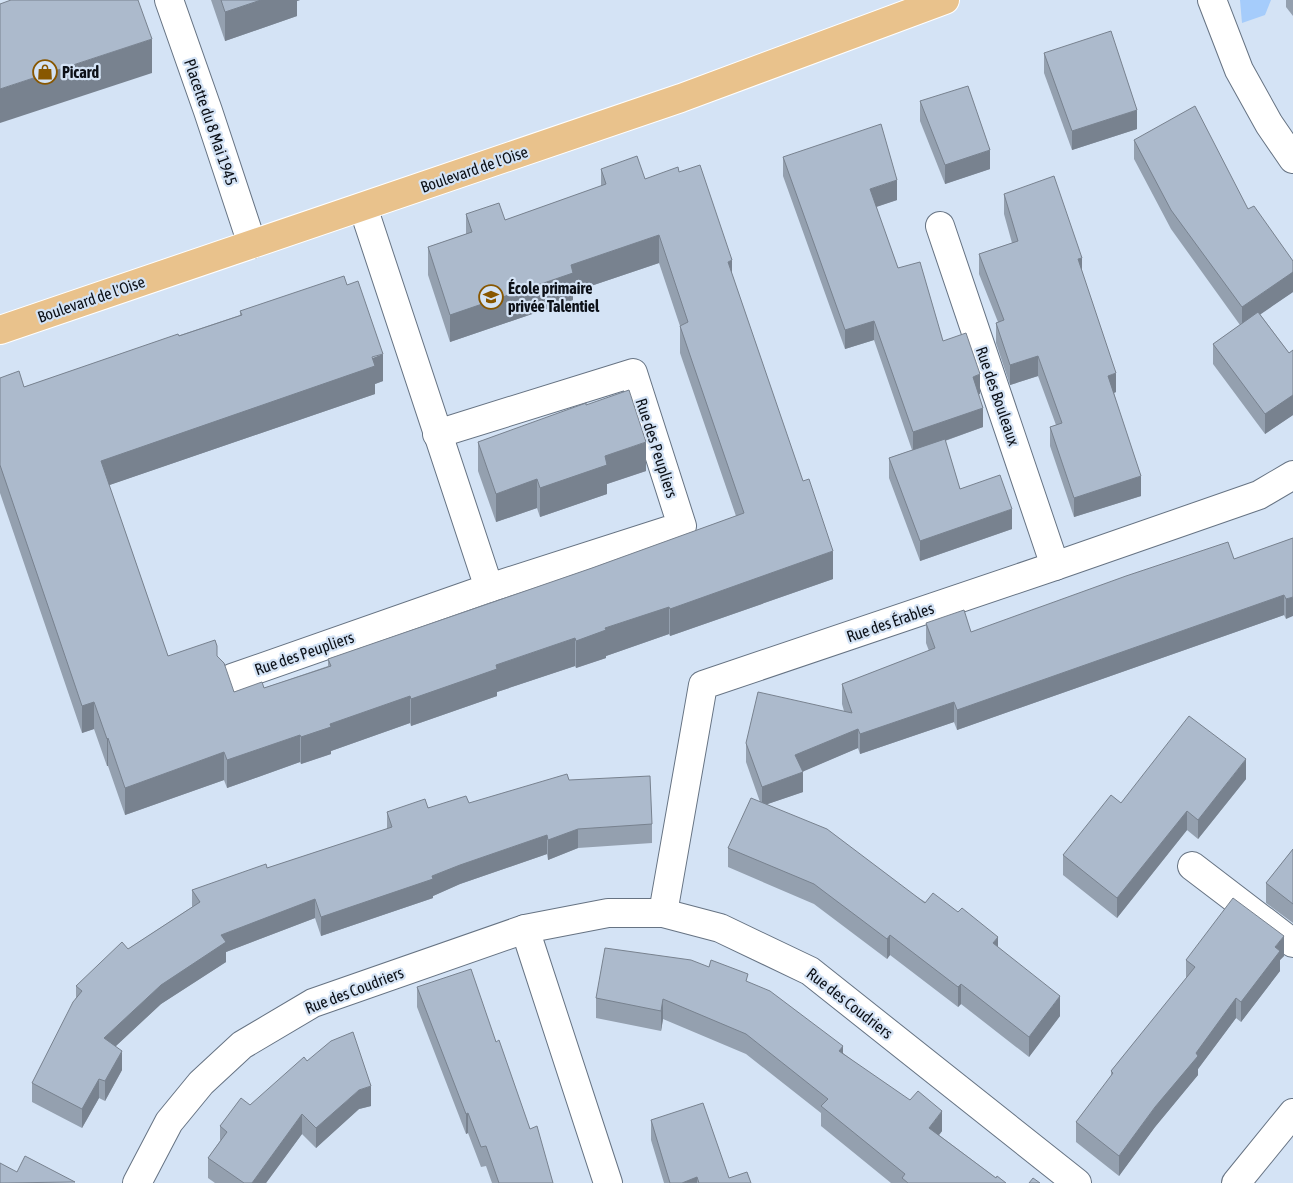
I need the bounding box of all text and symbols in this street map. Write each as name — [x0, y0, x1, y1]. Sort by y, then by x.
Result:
street label: Placette du 8 Mai 1945 — [181, 56, 241, 188]
shop icon: Picard — [32, 59, 58, 85]
place label: Picard — [62, 63, 99, 81]
street label: Boulevard de l'Oise — [418, 142, 530, 196]
street label: Boulevard de l'Oise — [35, 272, 147, 326]
place label: École primaire privée Talentiel — [508, 279, 600, 315]
school or university icon: École primaire privée Talentiel — [478, 284, 504, 310]
street label: Rue des Bouleaux — [973, 344, 1024, 448]
street label: Rue des Peupliers — [631, 396, 682, 501]
street label: Rue des Érables — [844, 599, 936, 645]
street label: Rue des Peupliers — [252, 627, 357, 679]
street label: Rue des Coudriers — [302, 963, 406, 1017]
street label: Rue des Coudriers — [804, 964, 897, 1042]

